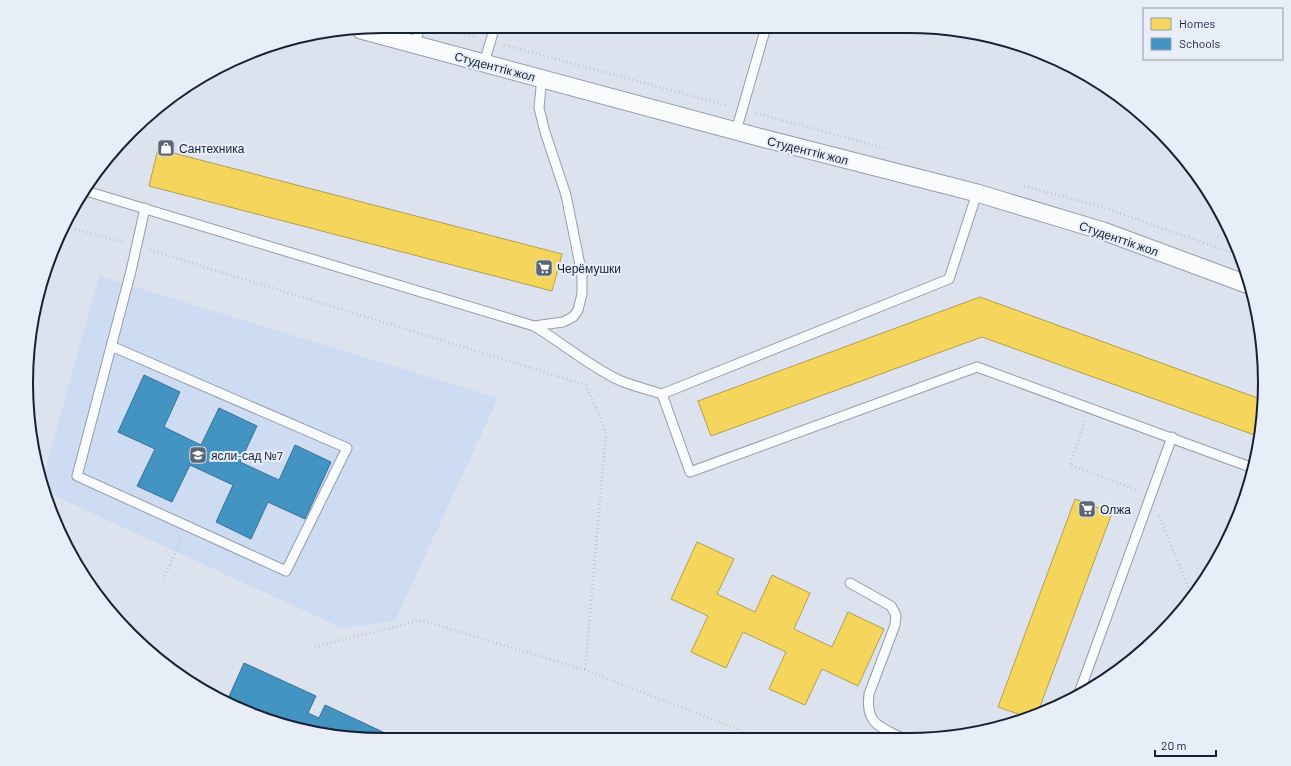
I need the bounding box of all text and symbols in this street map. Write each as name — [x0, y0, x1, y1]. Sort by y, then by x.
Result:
legend — [1143, 8, 1283, 60]
text: Homes — [1179, 16, 1216, 30]
text: Schools — [1179, 36, 1220, 50]
street label: Студенттік жол — [453, 49, 537, 84]
street label: Студенттік жол — [766, 133, 850, 168]
shop icon: Сантехника — [156, 138, 176, 158]
place label: Сантехника — [179, 141, 245, 155]
street label: Студенттік жол — [1077, 218, 1160, 259]
supermarket icon: Черёмушки — [534, 258, 554, 278]
place label: Черёмушки — [557, 261, 621, 276]
school or university icon: ясли-сад №7 — [188, 445, 208, 465]
place label: ясли-сад №7 — [211, 448, 283, 463]
supermarket icon: Олжа — [1077, 499, 1097, 519]
place label: Олжа — [1100, 502, 1131, 516]
scale bar — [1155, 732, 1216, 758]
text: 20 m — [1161, 738, 1187, 752]

